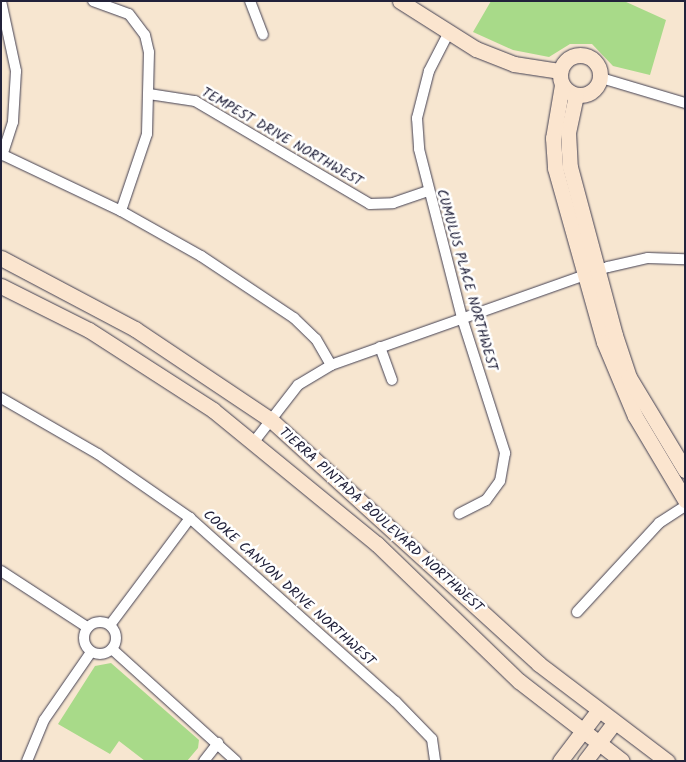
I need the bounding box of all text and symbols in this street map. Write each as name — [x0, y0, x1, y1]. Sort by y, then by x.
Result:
street label: TEMPEST DRIVE NORTHWEST — [199, 84, 365, 190]
street label: CUMULUS PLACE NORTHWEST — [433, 187, 501, 373]
street label: TIERRA PINTADA BOULEVARD NORTHWEST — [276, 424, 486, 616]
street label: COOKE CANYON DRIVE NORTHWEST — [200, 506, 378, 670]

